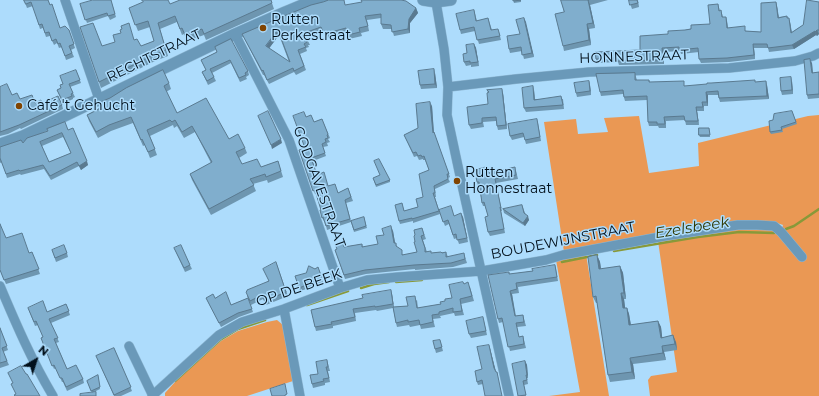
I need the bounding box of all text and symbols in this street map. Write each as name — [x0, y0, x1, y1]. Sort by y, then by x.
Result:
place label: Rutten Perkestraat — [271, 12, 351, 44]
marker: Rutten Perkestraat — [258, 23, 268, 33]
street label: RECHTSTRAAT — [104, 26, 204, 86]
street label: HONNESTRAAT — [579, 47, 689, 67]
place label: Café 't Gehucht — [27, 98, 135, 114]
marker: Café 't Gehucht — [14, 101, 24, 111]
street label: GODGAVESTRAAT — [289, 124, 349, 250]
place label: Rutten Honnestraat — [465, 165, 552, 198]
marker: Rutten Honnestraat — [452, 176, 462, 186]
water label: Ezelsbeek — [654, 213, 730, 243]
street label: BOUDEWIJNSTRAAT — [489, 219, 637, 263]
street label: OP DE BEEK — [254, 266, 344, 310]
north arrow — [16, 340, 56, 380]
text: N — [36, 342, 51, 359]

